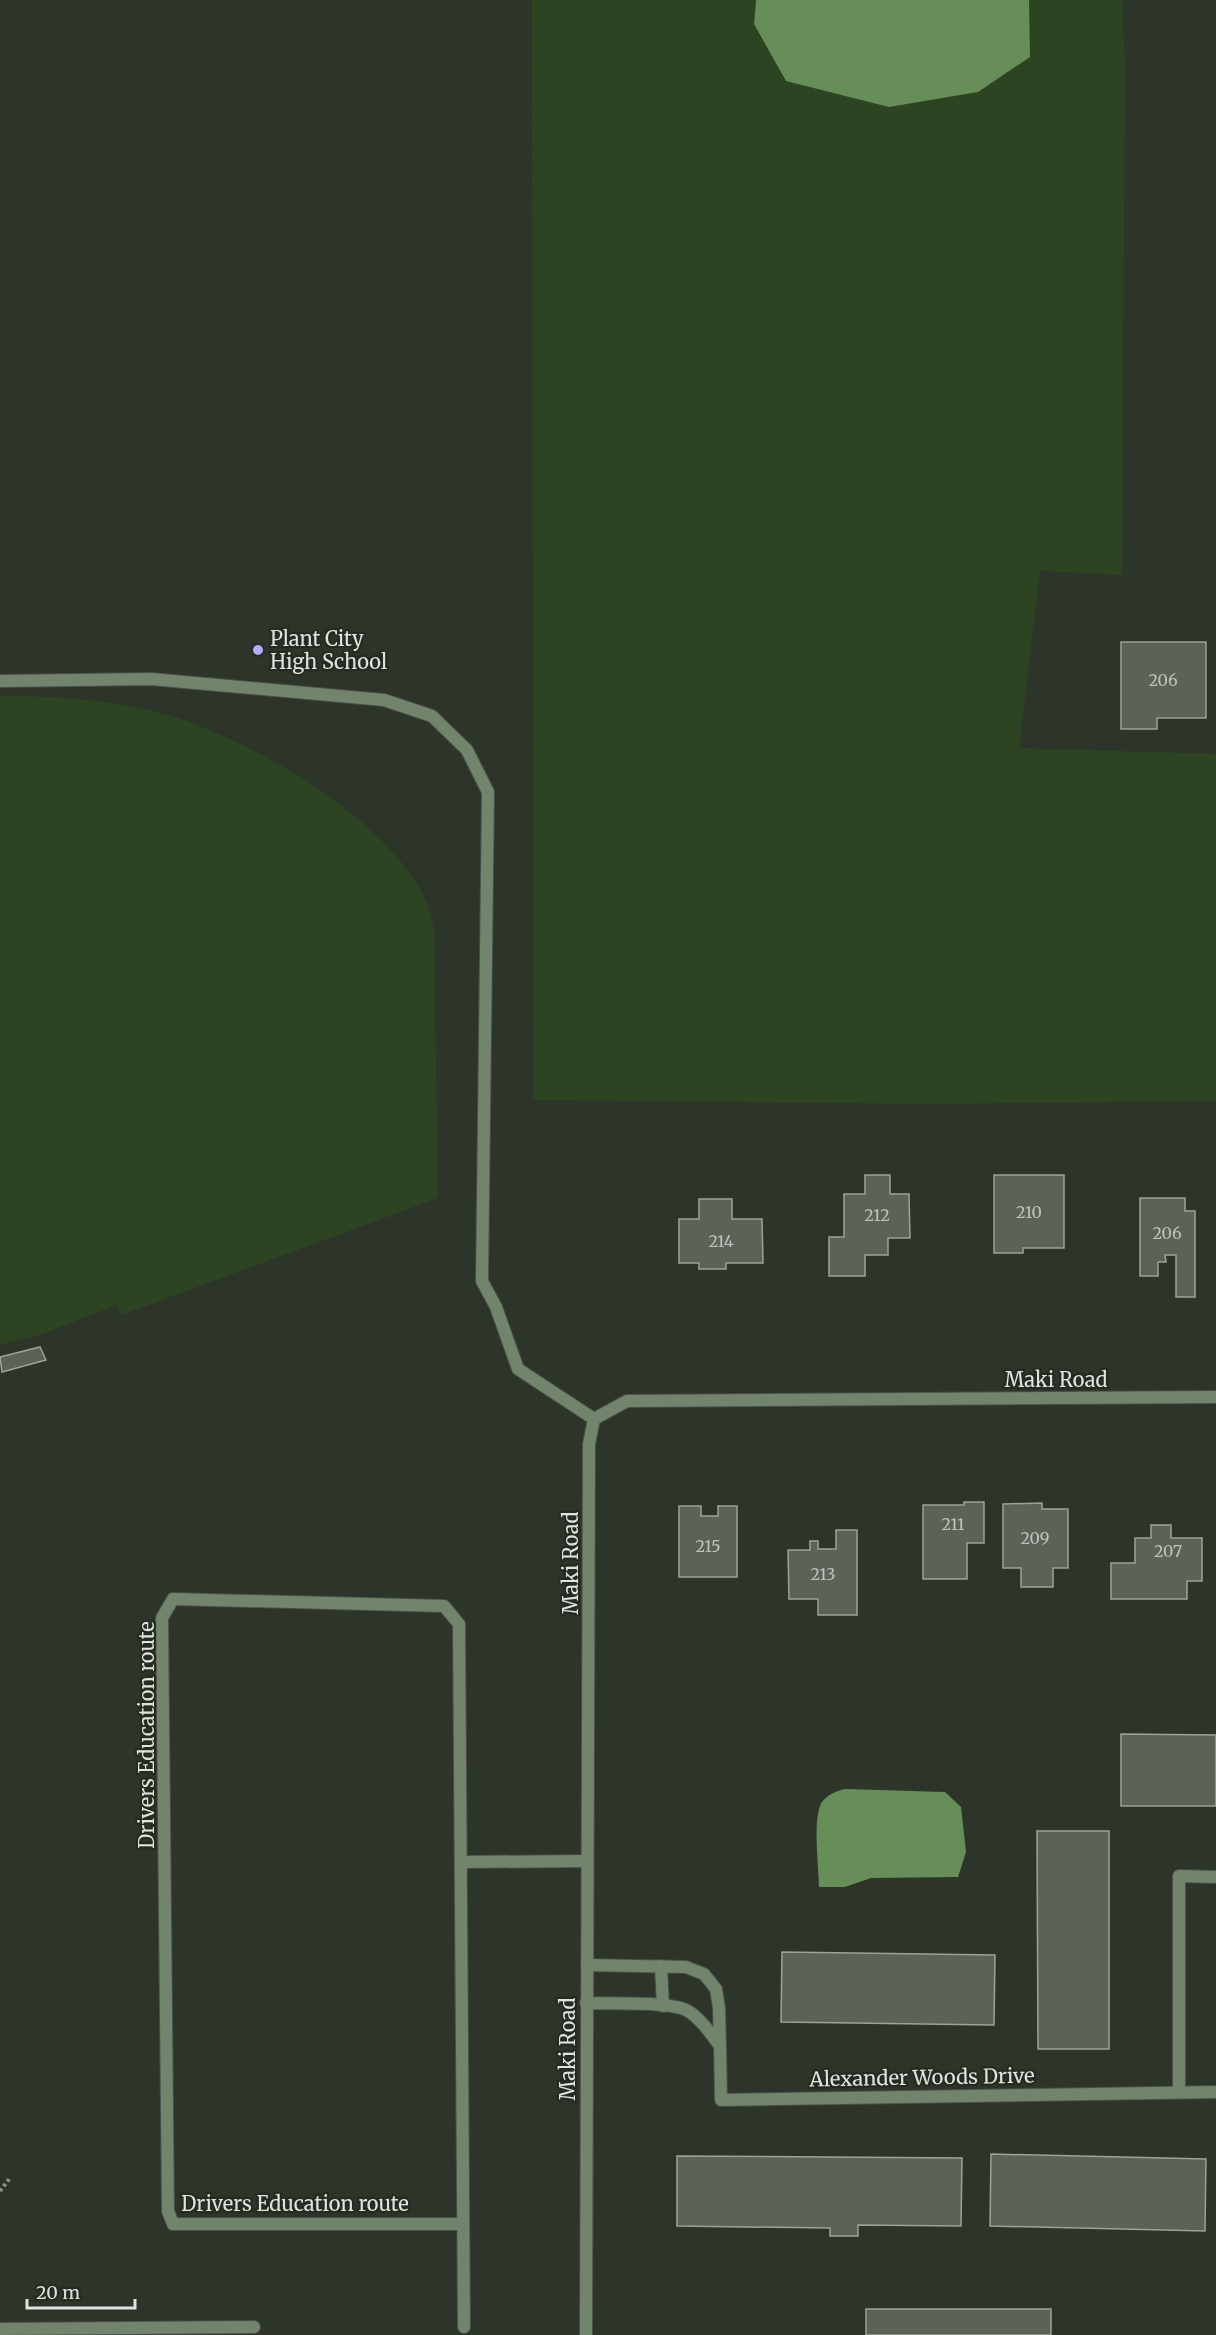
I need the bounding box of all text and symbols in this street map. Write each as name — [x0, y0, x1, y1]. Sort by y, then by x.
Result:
place label: Plant City High School — [270, 626, 387, 674]
marker: Plant City High School — [251, 643, 265, 657]
house number: 206 — [1148, 670, 1178, 690]
house number: 210 — [1016, 1202, 1042, 1222]
house number: 212 — [864, 1205, 890, 1225]
house number: 206 — [1152, 1223, 1182, 1243]
house number: 214 — [708, 1231, 734, 1251]
street label: Maki Road — [1004, 1367, 1108, 1392]
street label: Maki Road — [558, 1511, 583, 1615]
house number: 211 — [942, 1514, 964, 1534]
house number: 209 — [1020, 1528, 1050, 1548]
house number: 215 — [695, 1536, 721, 1556]
house number: 207 — [1154, 1541, 1182, 1561]
house number: 213 — [811, 1564, 835, 1584]
street label: Drivers Education route — [134, 1621, 159, 1849]
street label: Maki Road — [555, 1997, 580, 2101]
street label: Alexander Woods Drive — [808, 2063, 1035, 2091]
street label: Drivers Education route — [181, 2191, 409, 2216]
scale bar — [27, 2272, 135, 2310]
text: 20 m — [36, 2281, 80, 2304]

